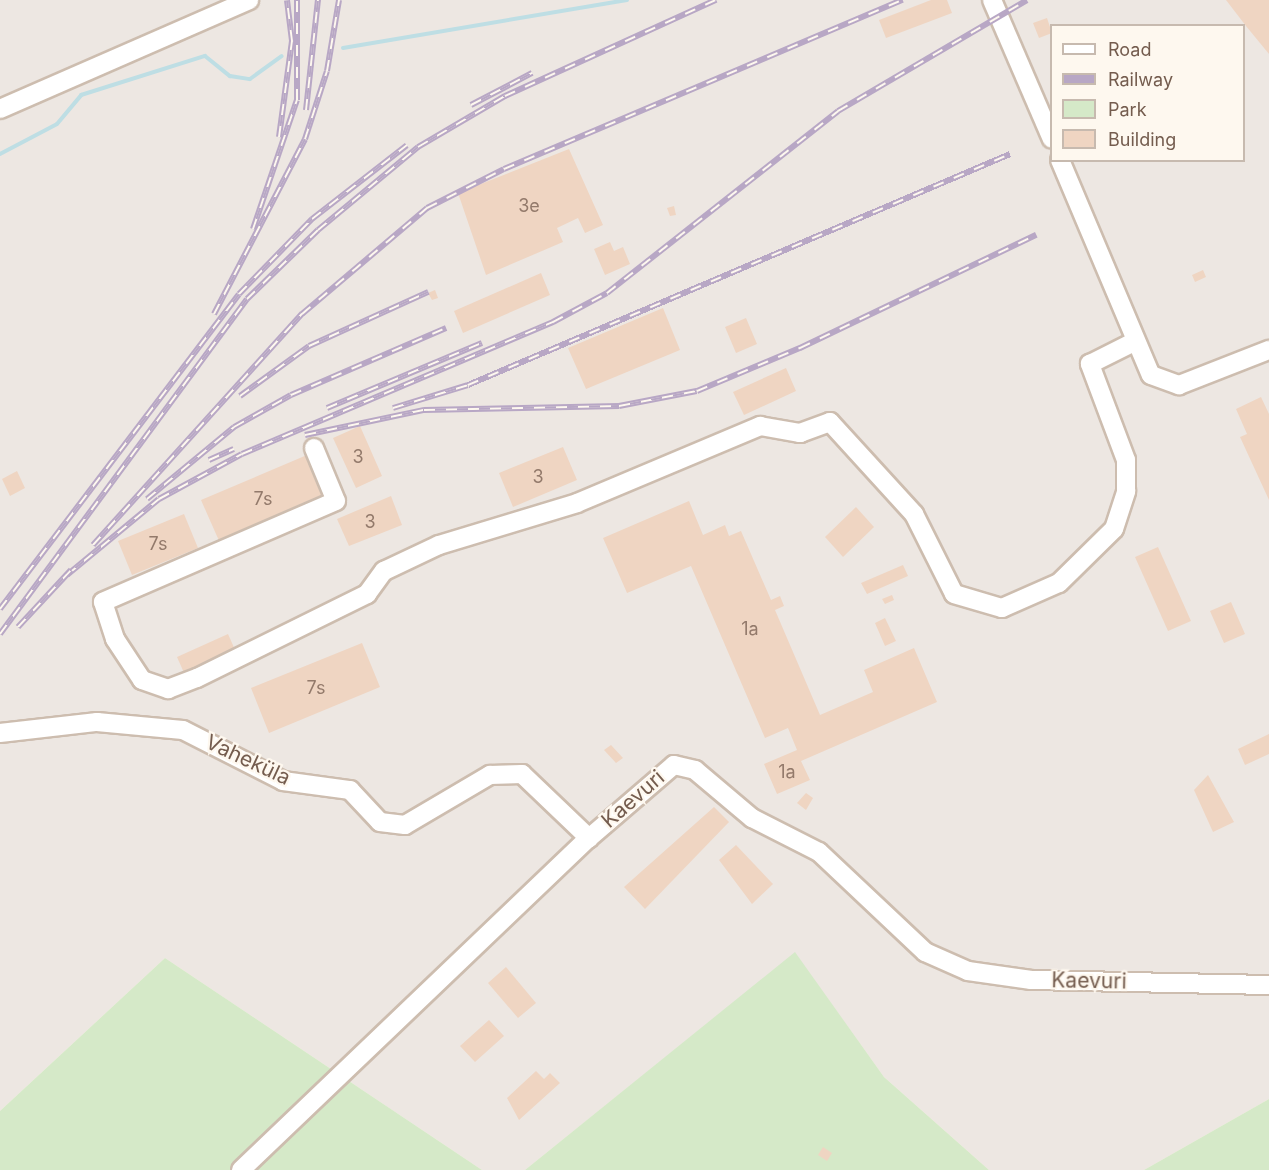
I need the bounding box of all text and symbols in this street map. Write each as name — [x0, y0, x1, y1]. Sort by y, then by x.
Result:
legend — [1050, 24, 1245, 162]
text: Road — [1108, 39, 1151, 60]
text: Railway — [1108, 69, 1173, 90]
text: Park — [1108, 99, 1147, 120]
text: Building — [1108, 129, 1176, 150]
house number: 3e — [518, 195, 540, 217]
house number: 3 — [352, 446, 364, 468]
house number: 3 — [532, 466, 544, 488]
house number: 7s — [254, 488, 272, 510]
house number: 3 — [364, 511, 376, 533]
house number: 7s — [149, 533, 167, 555]
house number: 1a — [741, 618, 759, 640]
house number: 7s — [307, 677, 325, 699]
street label: Vaheküla — [202, 729, 294, 791]
house number: 1a — [778, 761, 796, 783]
street label: Kaevuri — [596, 765, 670, 833]
street label: Kaevuri — [1051, 968, 1127, 994]

